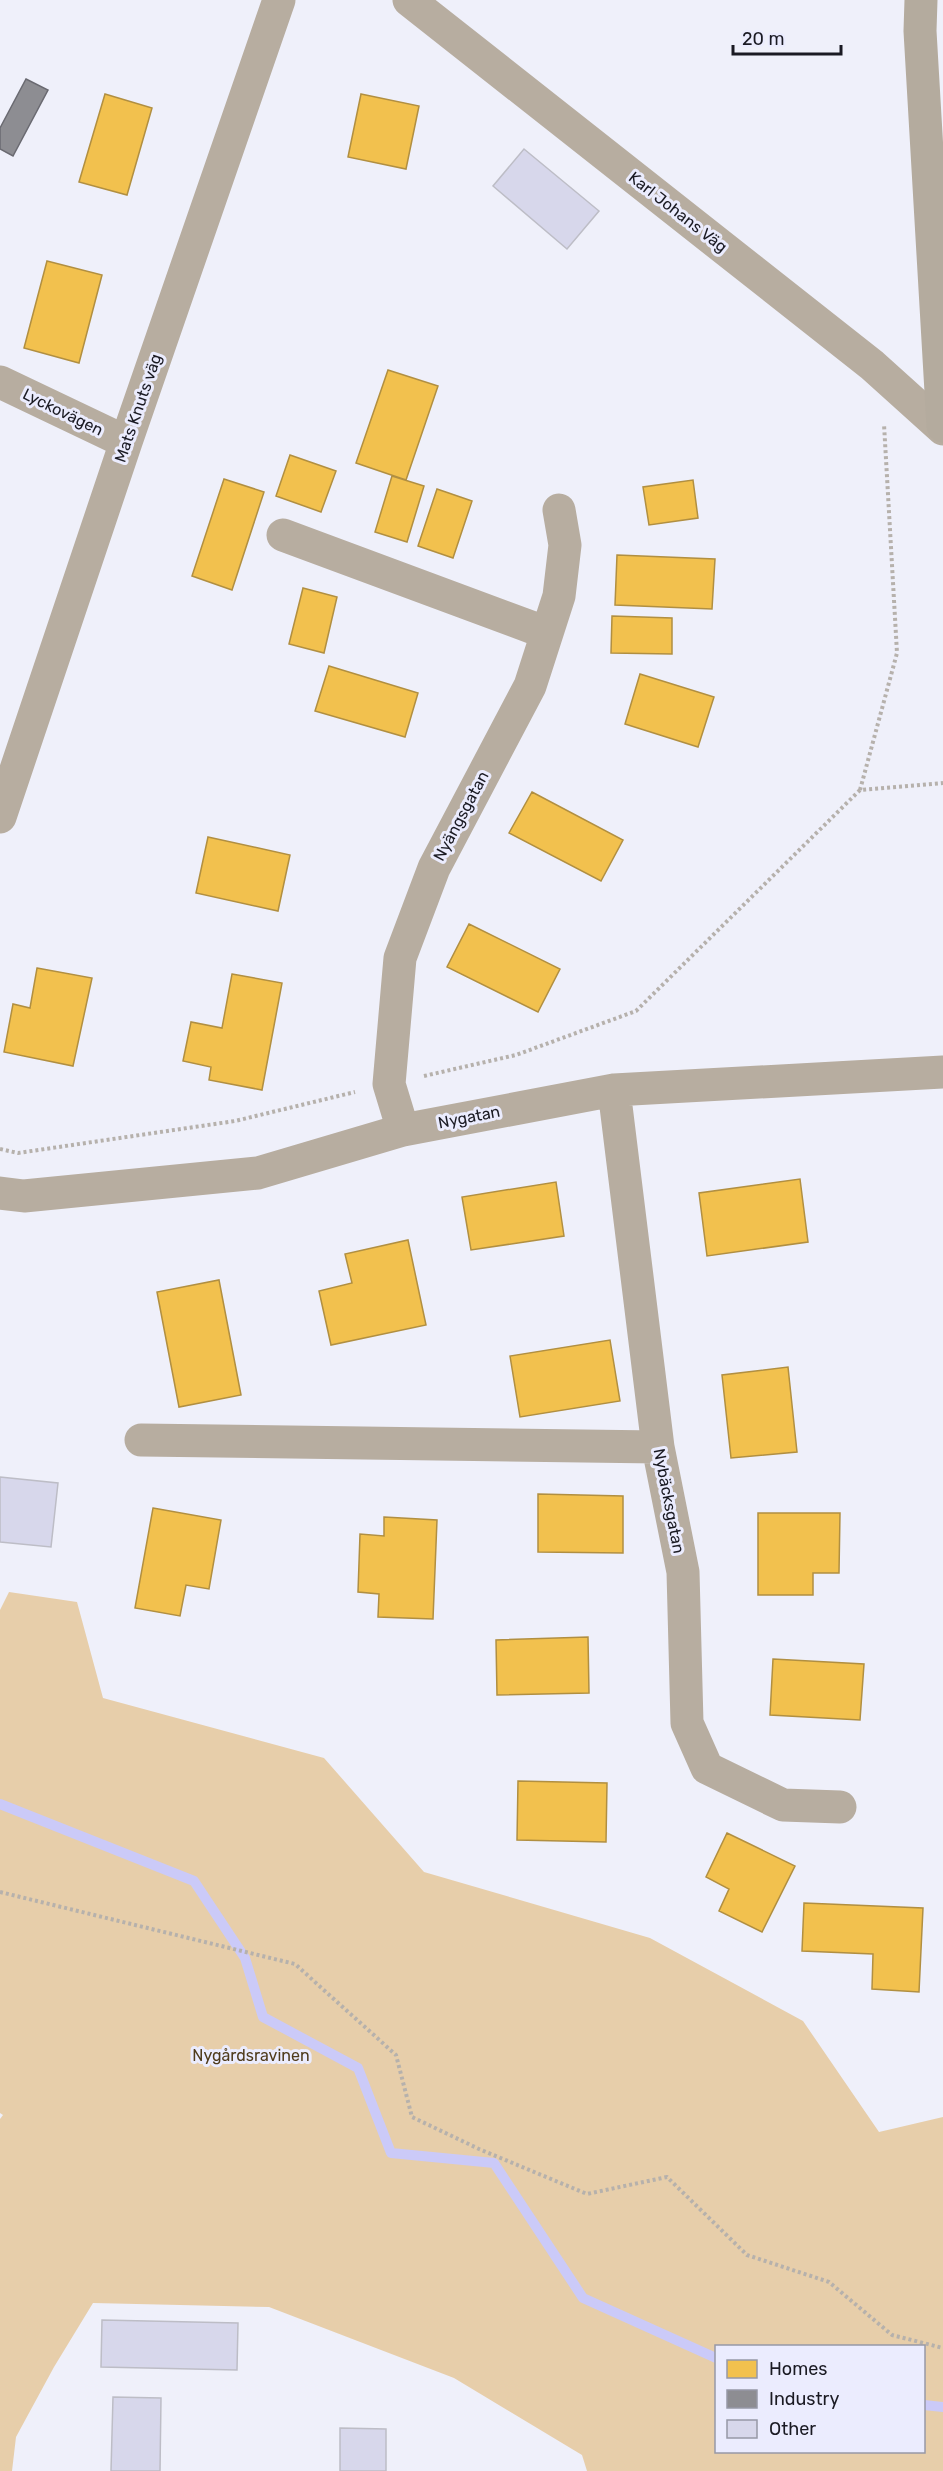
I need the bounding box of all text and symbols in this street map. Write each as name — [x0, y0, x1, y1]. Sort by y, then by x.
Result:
scale bar — [733, 18, 841, 56]
text: 20 m — [742, 28, 784, 50]
street label: Karl Johans Väg — [625, 168, 731, 256]
street label: Mats Knuts väg — [111, 351, 165, 465]
street label: Lyckovägen — [20, 384, 106, 440]
street label: Nyängsgatan — [429, 768, 493, 864]
street label: Nygatan — [436, 1102, 502, 1132]
street label: Nybäcksgatan — [650, 1447, 688, 1555]
park label: Nygårdsravinen — [192, 2046, 310, 2065]
legend — [715, 2345, 925, 2453]
text: Homes — [769, 2358, 827, 2380]
text: Industry — [769, 2388, 839, 2410]
text: Other — [769, 2418, 816, 2440]

